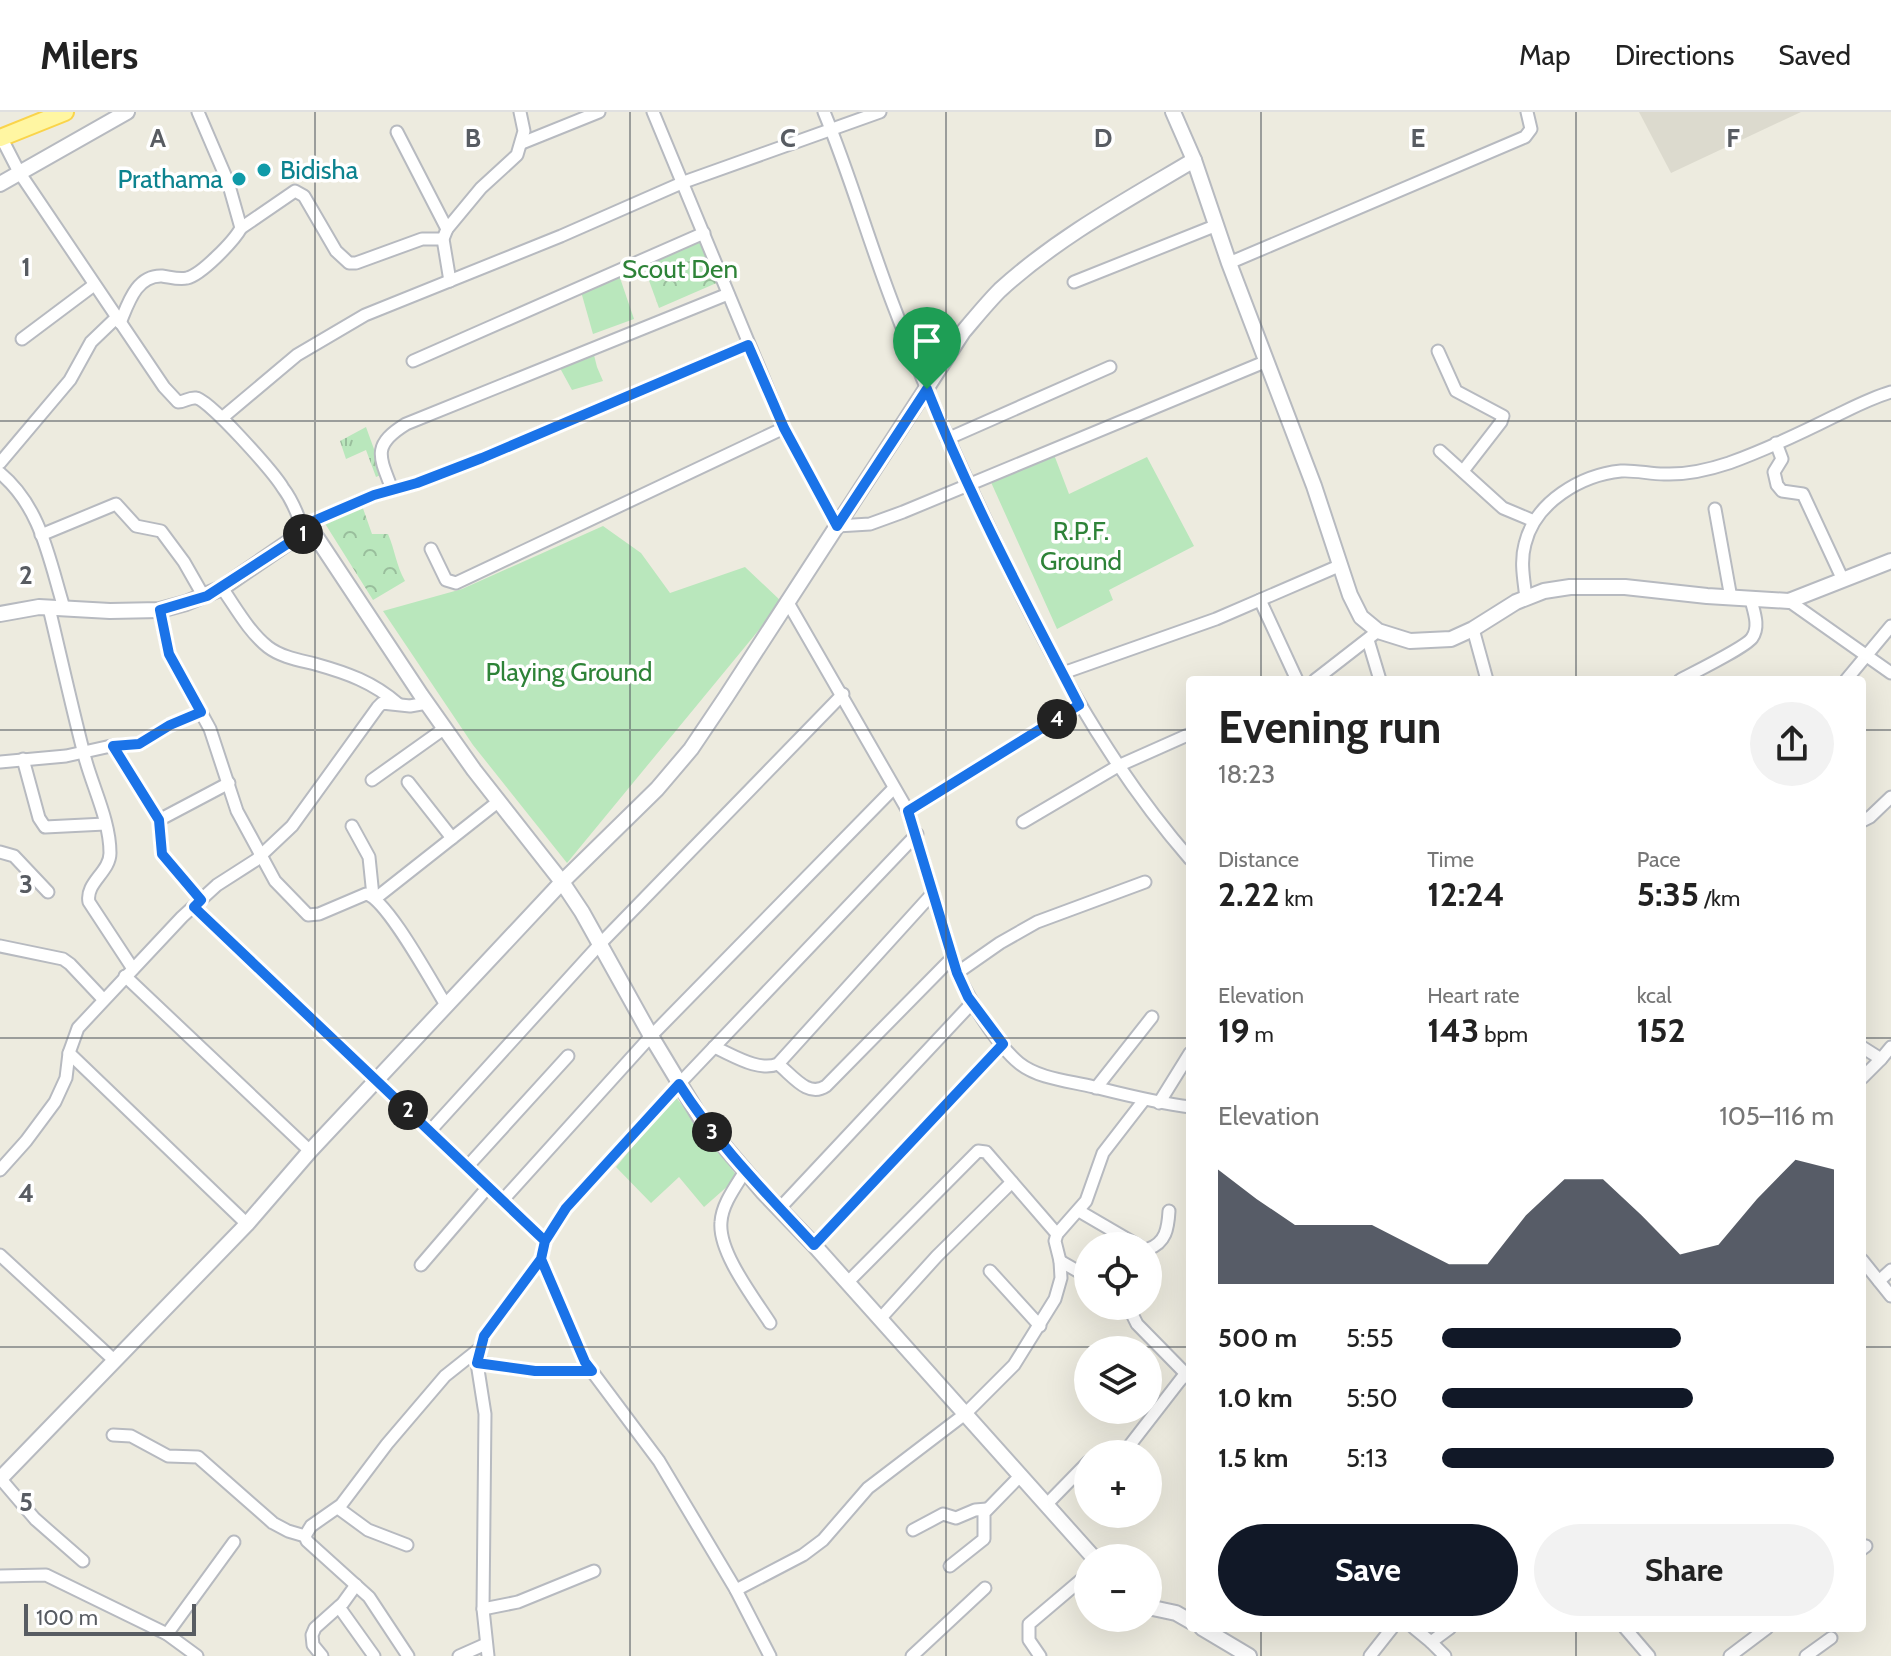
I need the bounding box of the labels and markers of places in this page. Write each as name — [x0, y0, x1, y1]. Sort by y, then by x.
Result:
place label: Bidisha — [280, 154, 359, 186]
marker: Bidisha — [255, 161, 273, 179]
place label: Prathama — [117, 163, 224, 195]
marker: Prathama — [230, 170, 248, 188]
pin — [893, 307, 961, 389]
pin: 1 — [283, 514, 323, 554]
pin: 4 — [1037, 699, 1077, 739]
pin: 2 — [388, 1090, 428, 1130]
pin: 3 — [692, 1112, 732, 1152]

